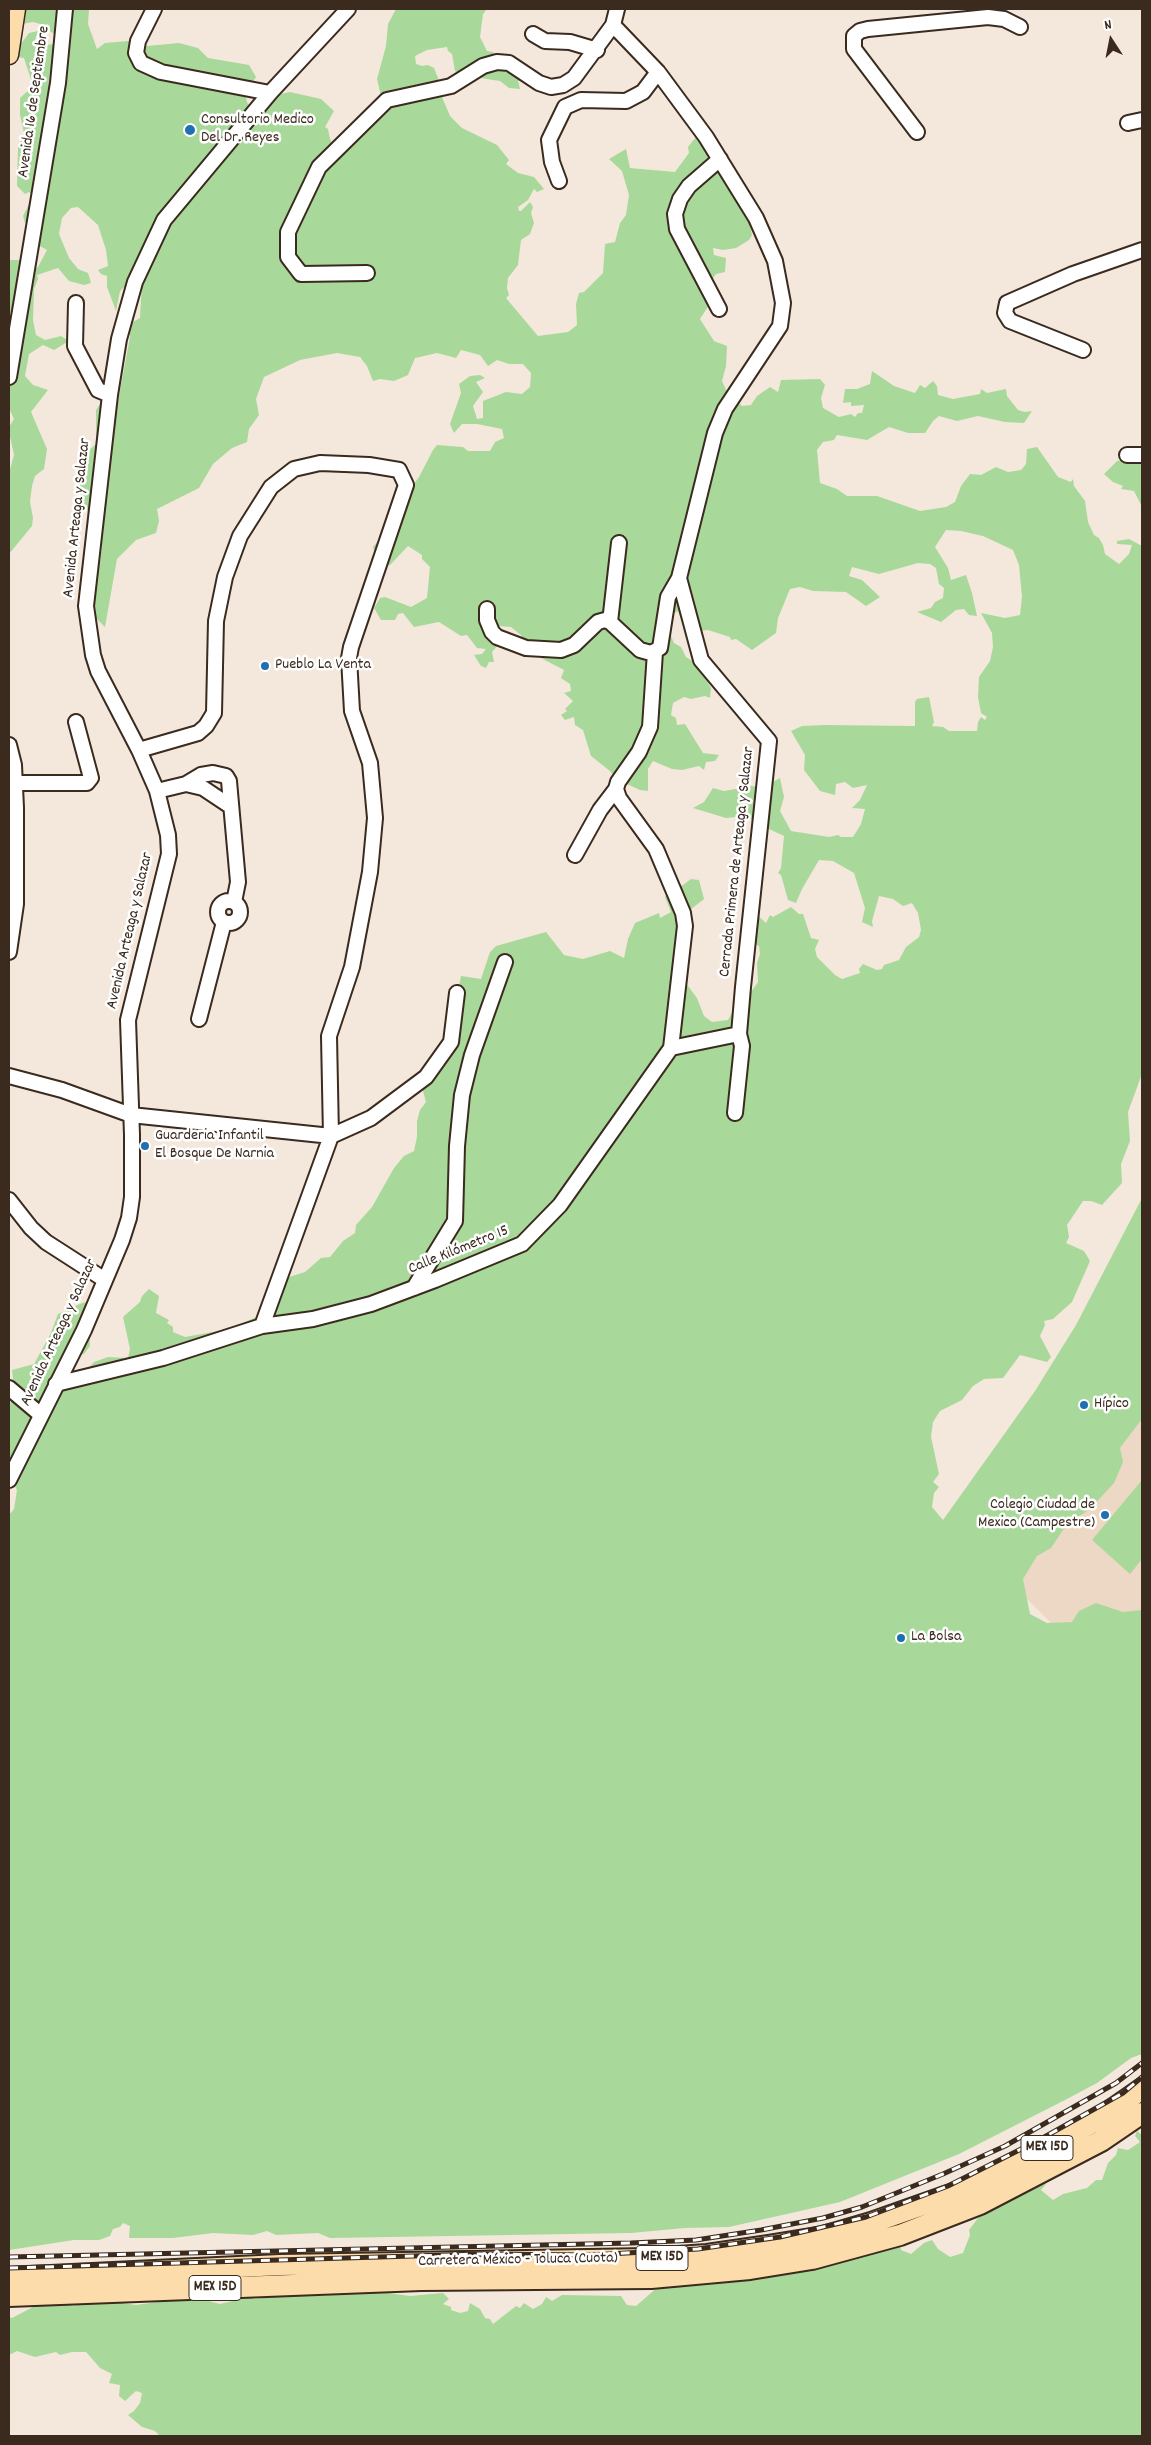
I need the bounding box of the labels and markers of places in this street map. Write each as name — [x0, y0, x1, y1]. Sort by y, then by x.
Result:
place label: Consultorio Medico Del Dr. Reyes — [201, 111, 314, 149]
marker: Consultorio Medico Del Dr. Reyes — [183, 123, 197, 137]
place label: Pueblo La Venta — [275, 656, 371, 676]
marker: Pueblo La Venta — [259, 660, 271, 672]
place label: Guarderia Infantil El Bosque De Narnia — [155, 1127, 274, 1165]
marker: Guarderia Infantil El Bosque De Narnia — [139, 1140, 151, 1152]
place label: Hípico — [1094, 1395, 1129, 1415]
marker: Hípico — [1078, 1399, 1090, 1411]
place label: Colegio Ciudad de Mexico (Campestre) — [978, 1496, 1095, 1534]
marker: Colegio Ciudad de Mexico (Campestre) — [1099, 1509, 1111, 1521]
place label: La Bolsa — [911, 1628, 961, 1648]
marker: La Bolsa — [895, 1632, 907, 1644]

